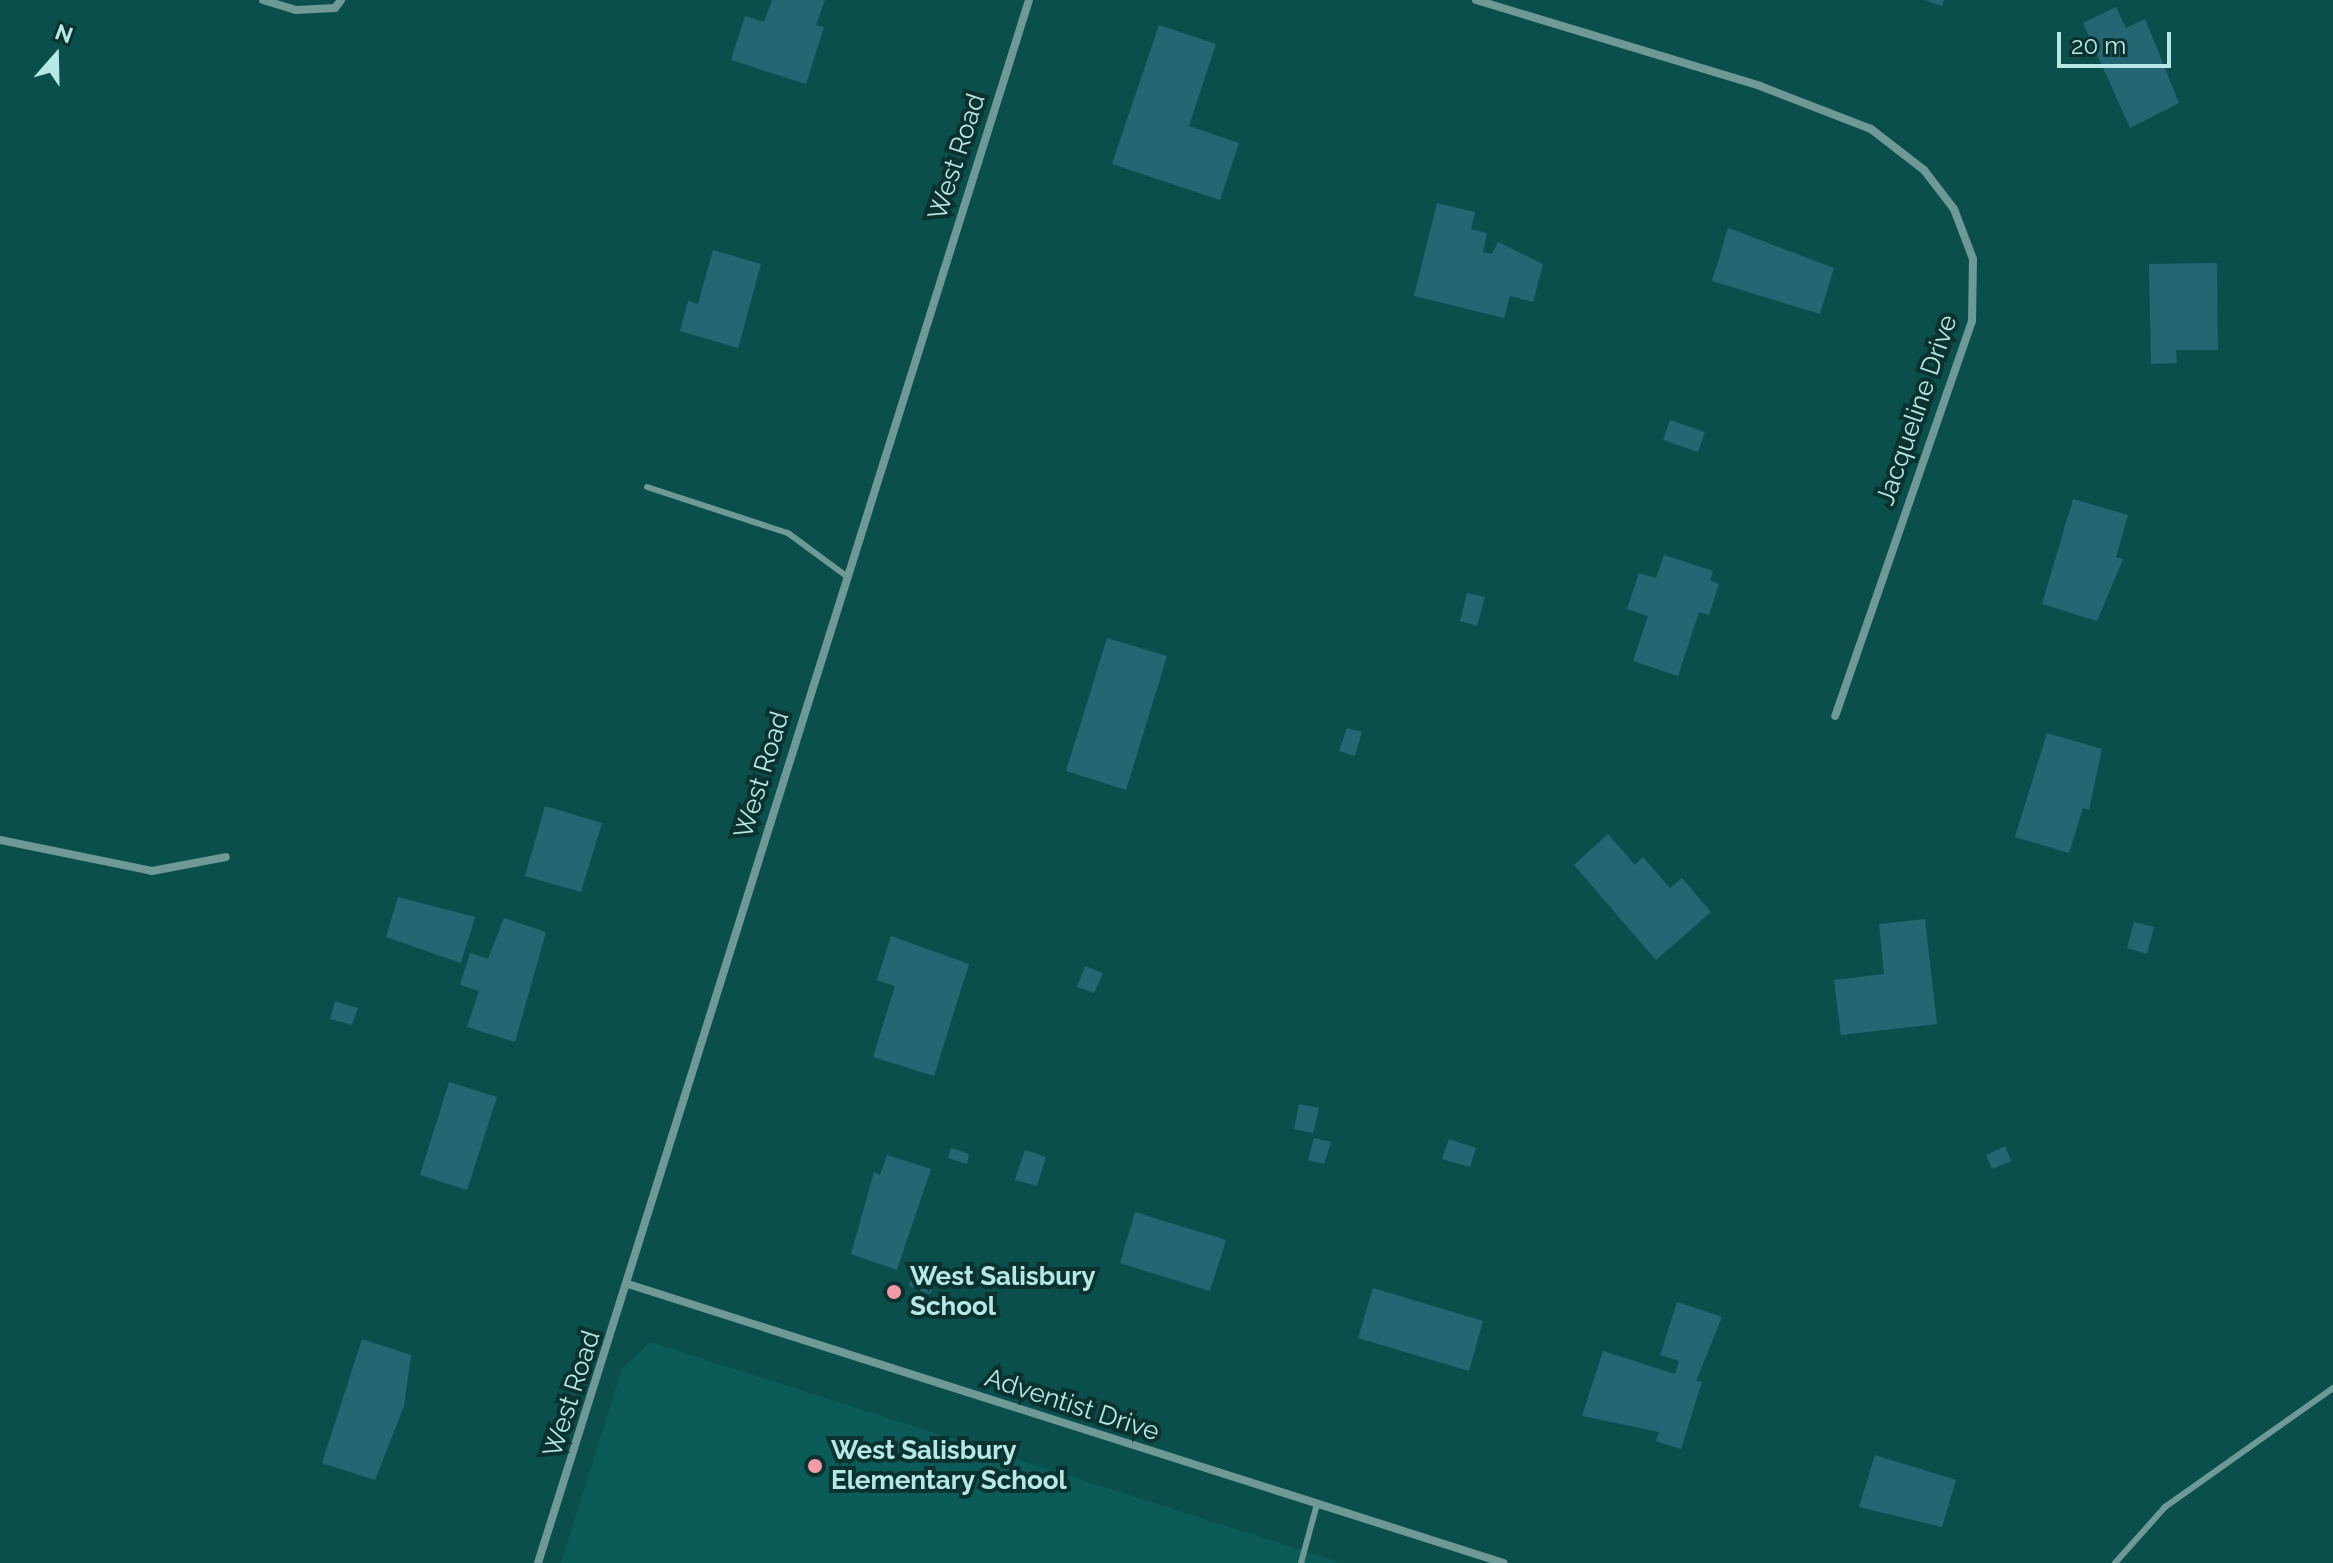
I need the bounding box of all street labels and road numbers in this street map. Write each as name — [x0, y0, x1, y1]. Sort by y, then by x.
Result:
street label: West Road — [922, 90, 992, 224]
street label: Jacqueline Drive — [1870, 311, 1964, 509]
street label: West Road — [728, 708, 796, 842]
street label: West Road — [537, 1327, 607, 1461]
street label: Adventist Drive — [981, 1362, 1163, 1448]

